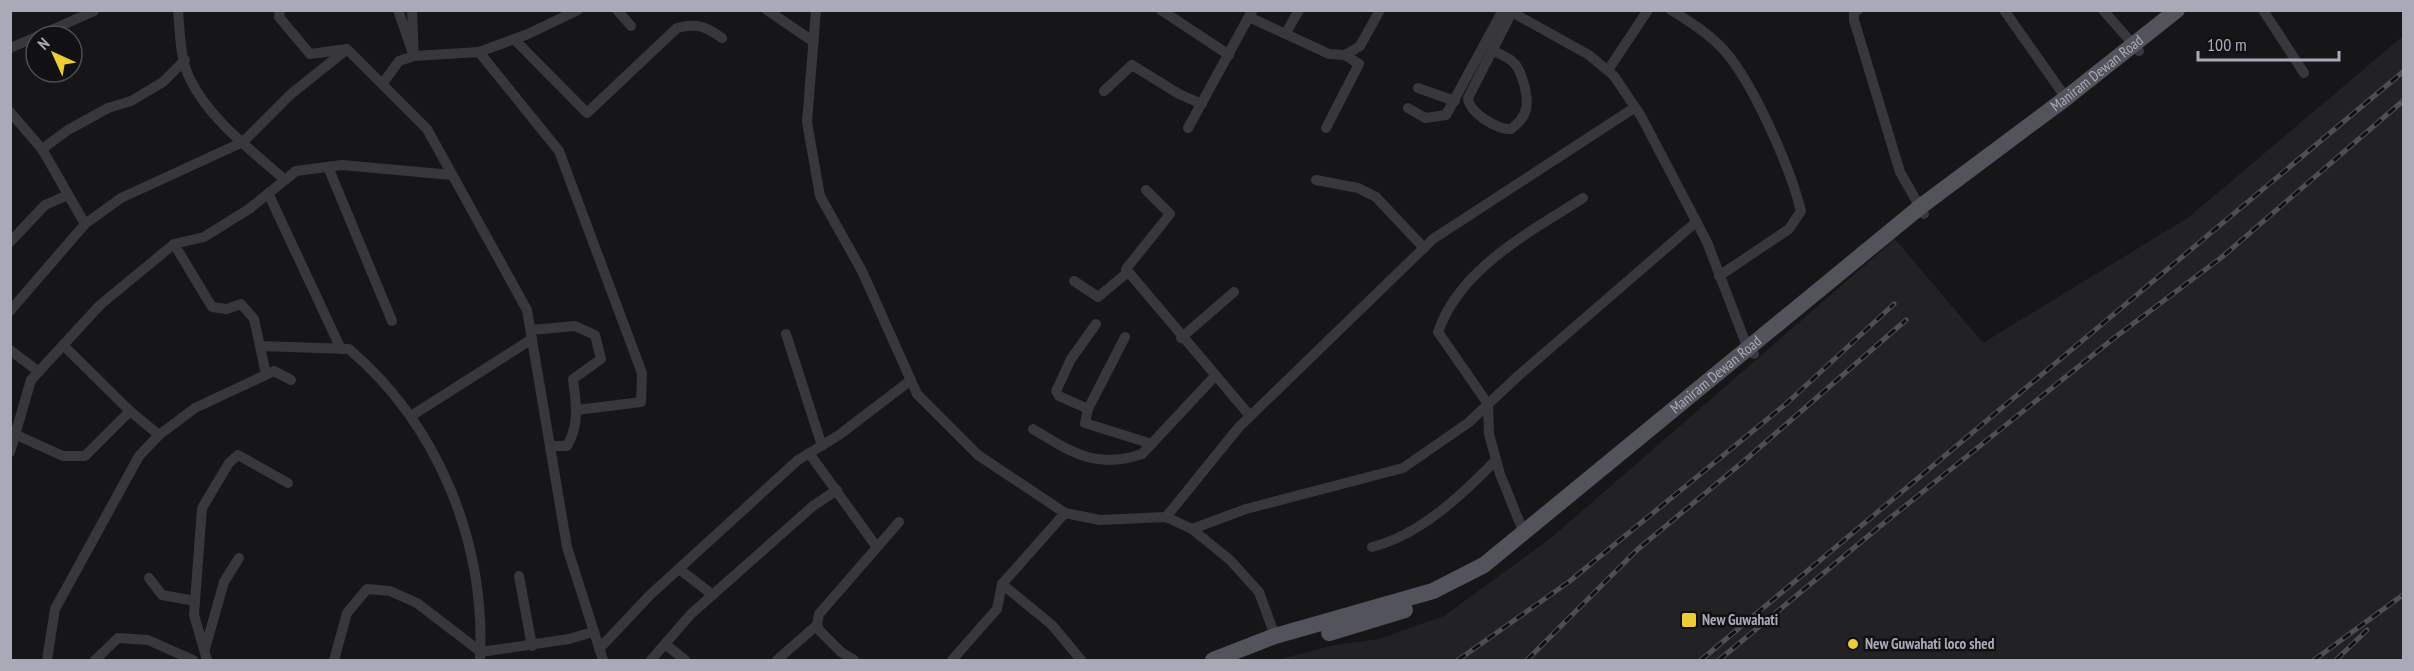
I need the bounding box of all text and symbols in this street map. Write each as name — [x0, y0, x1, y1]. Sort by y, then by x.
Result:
north arrow — [24, 24, 84, 84]
scale bar — [2198, 24, 2339, 62]
street label: Maniram Dewan Road — [2047, 31, 2147, 115]
text: N — [33, 33, 54, 54]
text: 100 m — [2207, 33, 2247, 56]
street label: Maniram Dewan Road — [1666, 331, 1765, 417]
place label: New Guwahati — [1702, 610, 1778, 629]
marker: New Guwahati — [1680, 611, 1698, 629]
place label: New Guwahati loco shed — [1865, 634, 1995, 653]
marker: New Guwahati loco shed — [1846, 637, 1860, 651]

